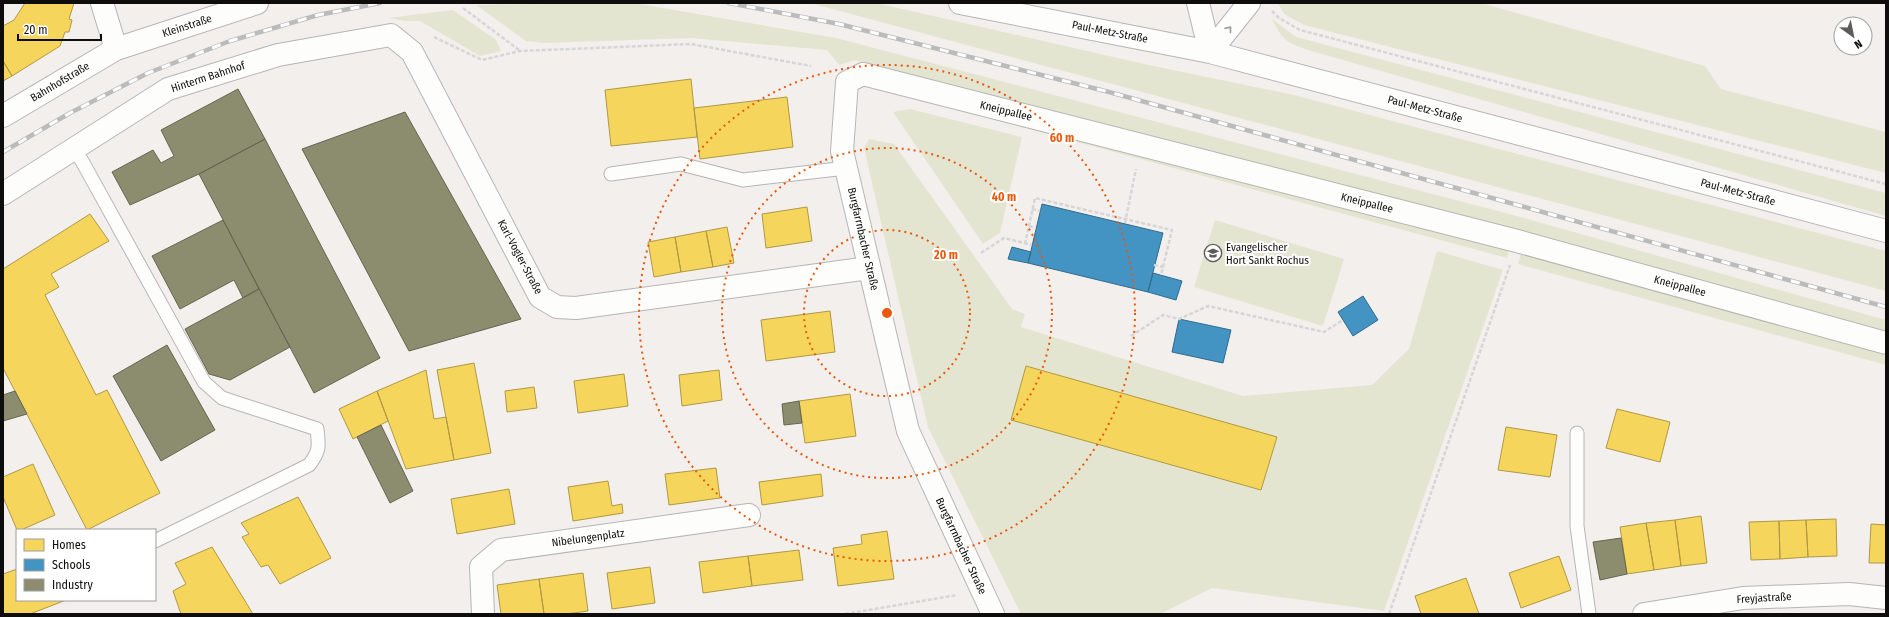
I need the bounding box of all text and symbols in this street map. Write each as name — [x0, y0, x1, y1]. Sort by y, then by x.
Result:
street label: Kleinstraße — [161, 12, 213, 40]
scale bar — [18, 16, 101, 42]
north arrow — [1833, 16, 1873, 56]
street label: Paul-Metz-Straße — [1071, 18, 1149, 46]
text: 20 m — [24, 23, 48, 37]
one-way arrow — [1225, 26, 1232, 33]
text: N — [1852, 37, 1864, 51]
street label: Bahnhofstraße — [28, 59, 92, 105]
street label: Hinterm Bahnhof — [169, 59, 247, 95]
street label: Paul-Metz-Straße — [1386, 93, 1464, 125]
street label: Kneippallee — [979, 98, 1033, 124]
text: 60 m — [1050, 131, 1074, 145]
street label: Paul-Metz-Straße — [1699, 176, 1777, 208]
street label: Burgfarrnbacher Straße — [845, 186, 881, 292]
text: 40 m — [992, 190, 1016, 204]
street label: Kneippallee — [1340, 190, 1394, 216]
street label: Karl-Vogler-Straße — [495, 218, 545, 296]
place label: Evangelischer Hort Sankt Rochus — [1226, 241, 1309, 267]
school or university icon: Evangelischer Hort Sankt Rochus — [1203, 243, 1223, 263]
text: 20 m — [933, 248, 958, 262]
street label: Kneippallee — [1653, 273, 1707, 299]
centre of rings — [880, 306, 894, 320]
street label: Burgfarrnbacher Straße — [933, 495, 989, 597]
street label: Nibelungenplatz — [551, 526, 626, 550]
legend — [16, 529, 156, 601]
text: Homes — [52, 538, 86, 552]
text: Schools — [52, 558, 90, 572]
text: Industry — [52, 578, 93, 592]
street label: Freyjastraße — [1736, 590, 1792, 606]

